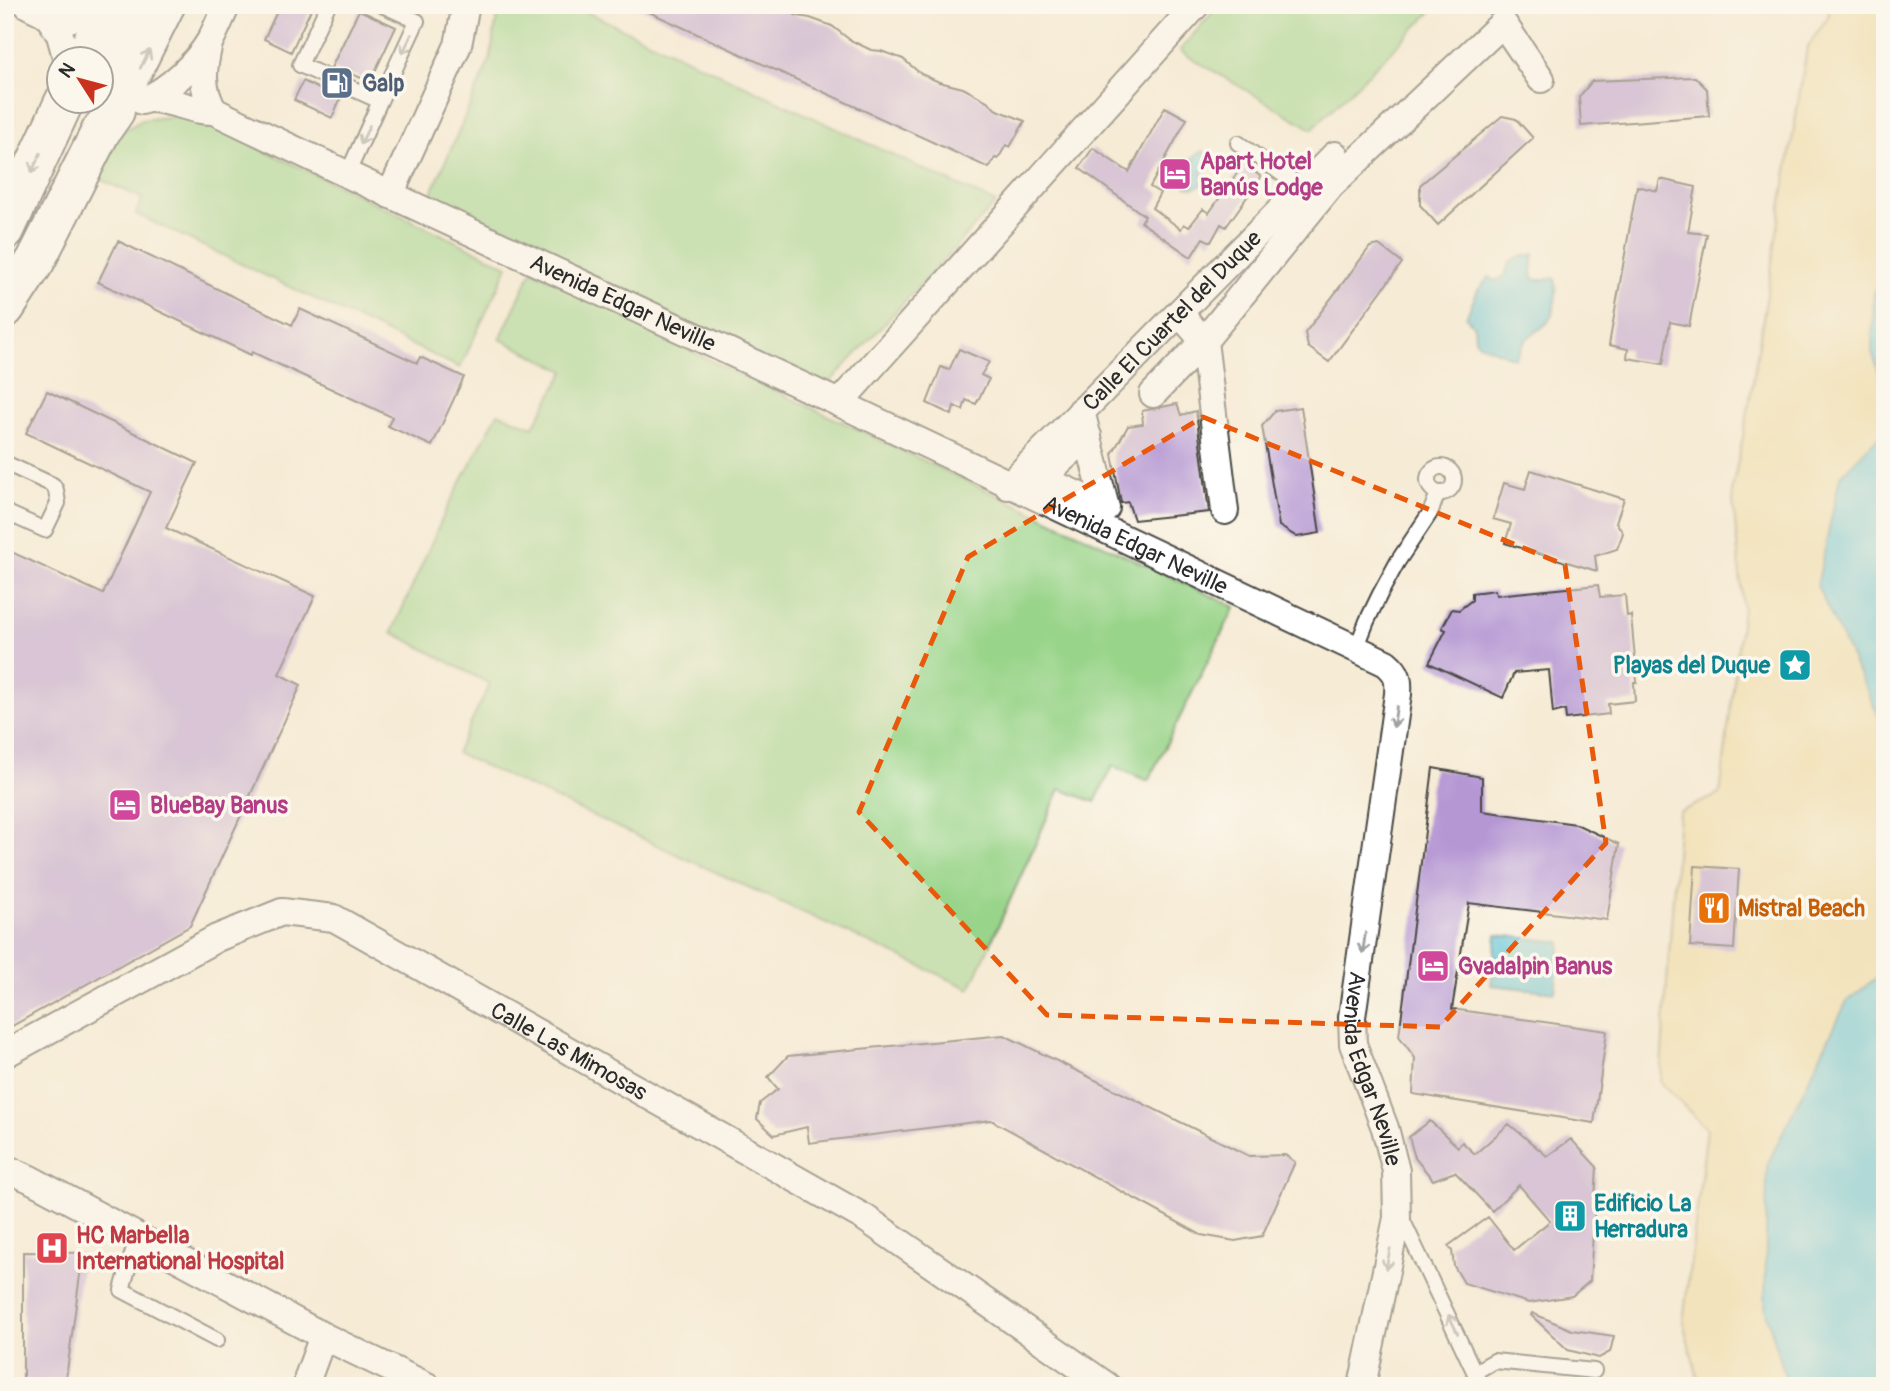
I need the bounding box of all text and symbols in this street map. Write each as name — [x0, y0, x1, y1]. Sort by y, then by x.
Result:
one-way arrow — [400, 33, 413, 54]
north arrow — [46, 46, 116, 116]
one-way arrow — [139, 49, 153, 70]
text: N — [54, 58, 81, 83]
fuel station icon: Galp — [318, 64, 356, 102]
place label: Galp — [362, 69, 404, 98]
one-way arrow — [358, 124, 371, 145]
place label: Apart Hotel Banús Lodge — [1200, 147, 1323, 202]
one-way arrow — [29, 152, 42, 174]
hotel icon: Apart Hotel Banús Lodge — [1156, 155, 1194, 193]
street label: Calle El Cuartel del Duque — [1076, 223, 1268, 417]
street label: Avenida Edgar Neville — [526, 247, 721, 358]
street label: Avenida Edgar Neville — [1039, 488, 1233, 601]
place icon: Playas del Duque — [1776, 646, 1814, 684]
place label: Playas del Duque — [1613, 651, 1771, 680]
one-way arrow — [1388, 706, 1401, 728]
hotel icon: BlueBay Banus — [106, 786, 144, 824]
place label: BlueBay Banus — [150, 791, 289, 820]
restaurant icon: Mistral Beach — [1695, 889, 1733, 927]
place label: Mistral Beach — [1738, 894, 1865, 923]
one-way arrow — [1357, 931, 1370, 954]
hotel icon: Gvadalpin Banus — [1414, 947, 1452, 985]
place label: Gvadalpin Banus — [1458, 952, 1613, 981]
street label: Avenida Edgar Neville — [1337, 970, 1409, 1169]
street label: Calle Las Mimosas — [486, 995, 653, 1107]
place label: Edificio La Herradura — [1594, 1189, 1692, 1244]
building icon: Edificio La Herradura — [1551, 1197, 1589, 1235]
place label: HC Marbella International Hospital — [76, 1221, 284, 1276]
hospital icon: HC Marbella International Hospital — [33, 1229, 71, 1267]
one-way arrow — [1381, 1247, 1395, 1270]
one-way arrow — [1445, 1314, 1459, 1335]

